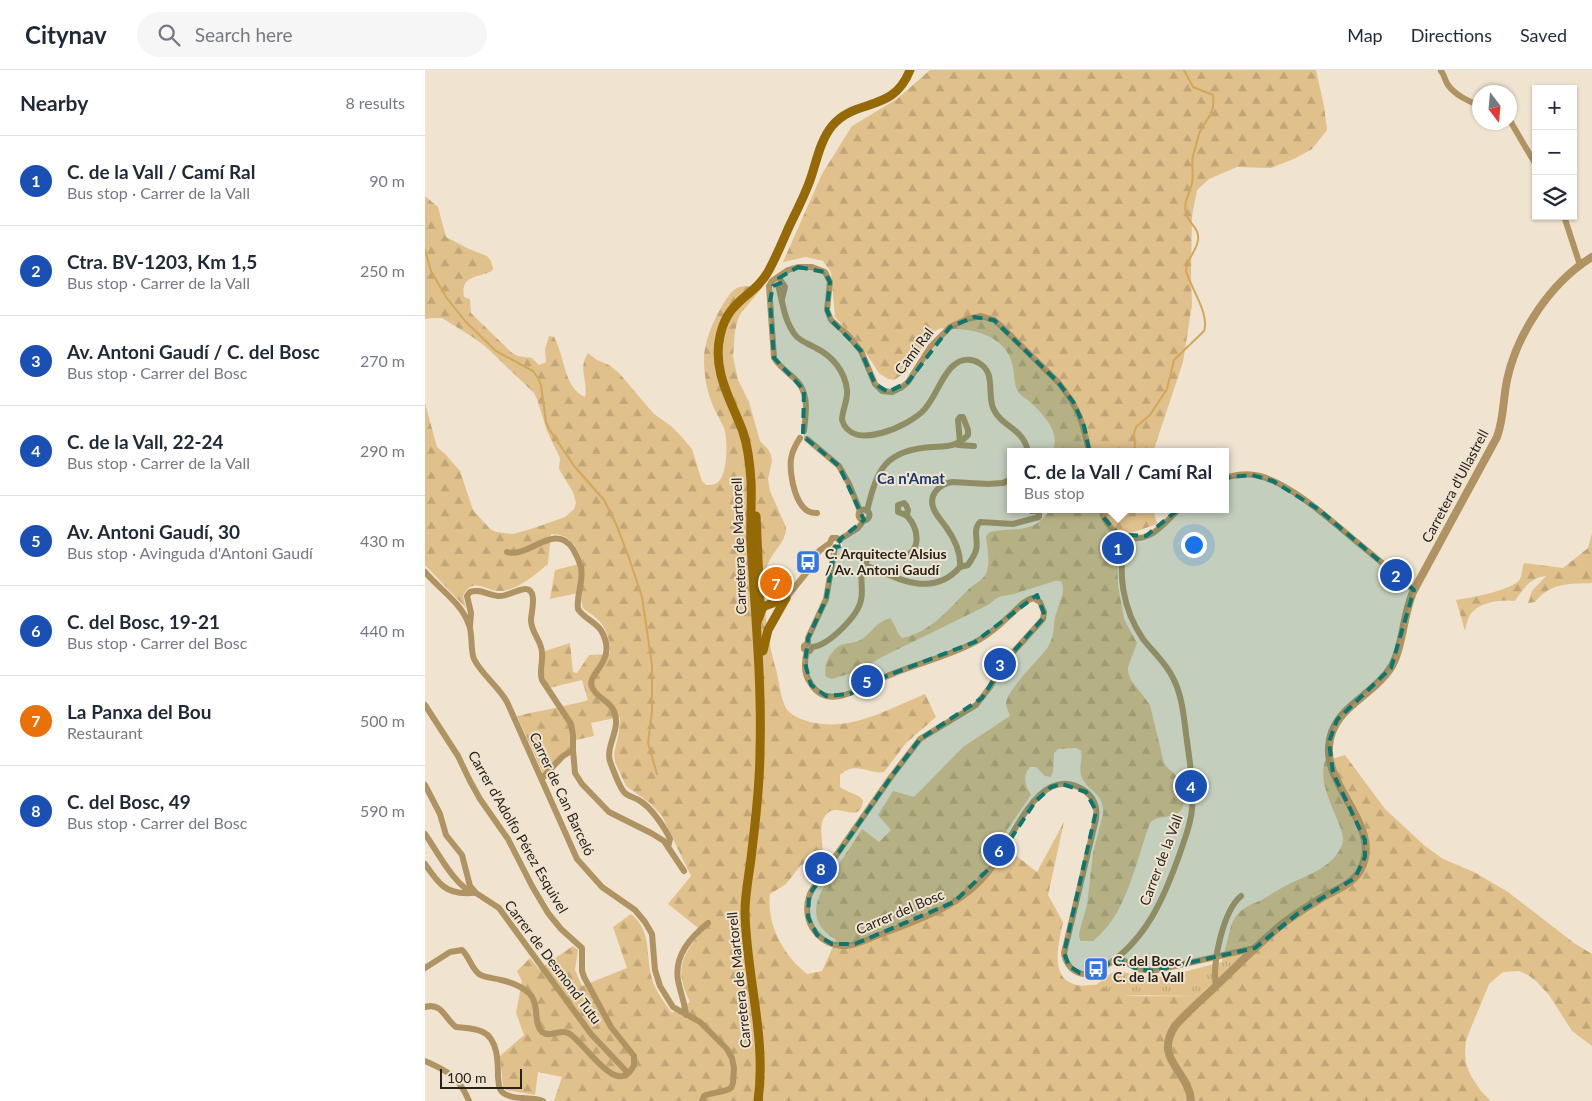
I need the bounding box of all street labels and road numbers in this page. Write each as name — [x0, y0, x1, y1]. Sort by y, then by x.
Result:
street label: Camí Ral — [891, 324, 937, 377]
street label: Carretera d'Ullastrell — [1418, 426, 1492, 545]
street label: Carretera de Martorell — [728, 477, 749, 615]
street label: Carrer de Can Barceló — [526, 729, 599, 858]
street label: Carrer d'Adolfo Pérez Esquivel — [465, 747, 572, 916]
street label: Carrer de la Vall — [1135, 812, 1186, 908]
street label: Carrer del Bosc — [853, 885, 947, 938]
street label: Carrer de Desmond Tutu — [501, 896, 605, 1027]
street label: Carretera de Martorell — [723, 911, 754, 1049]

